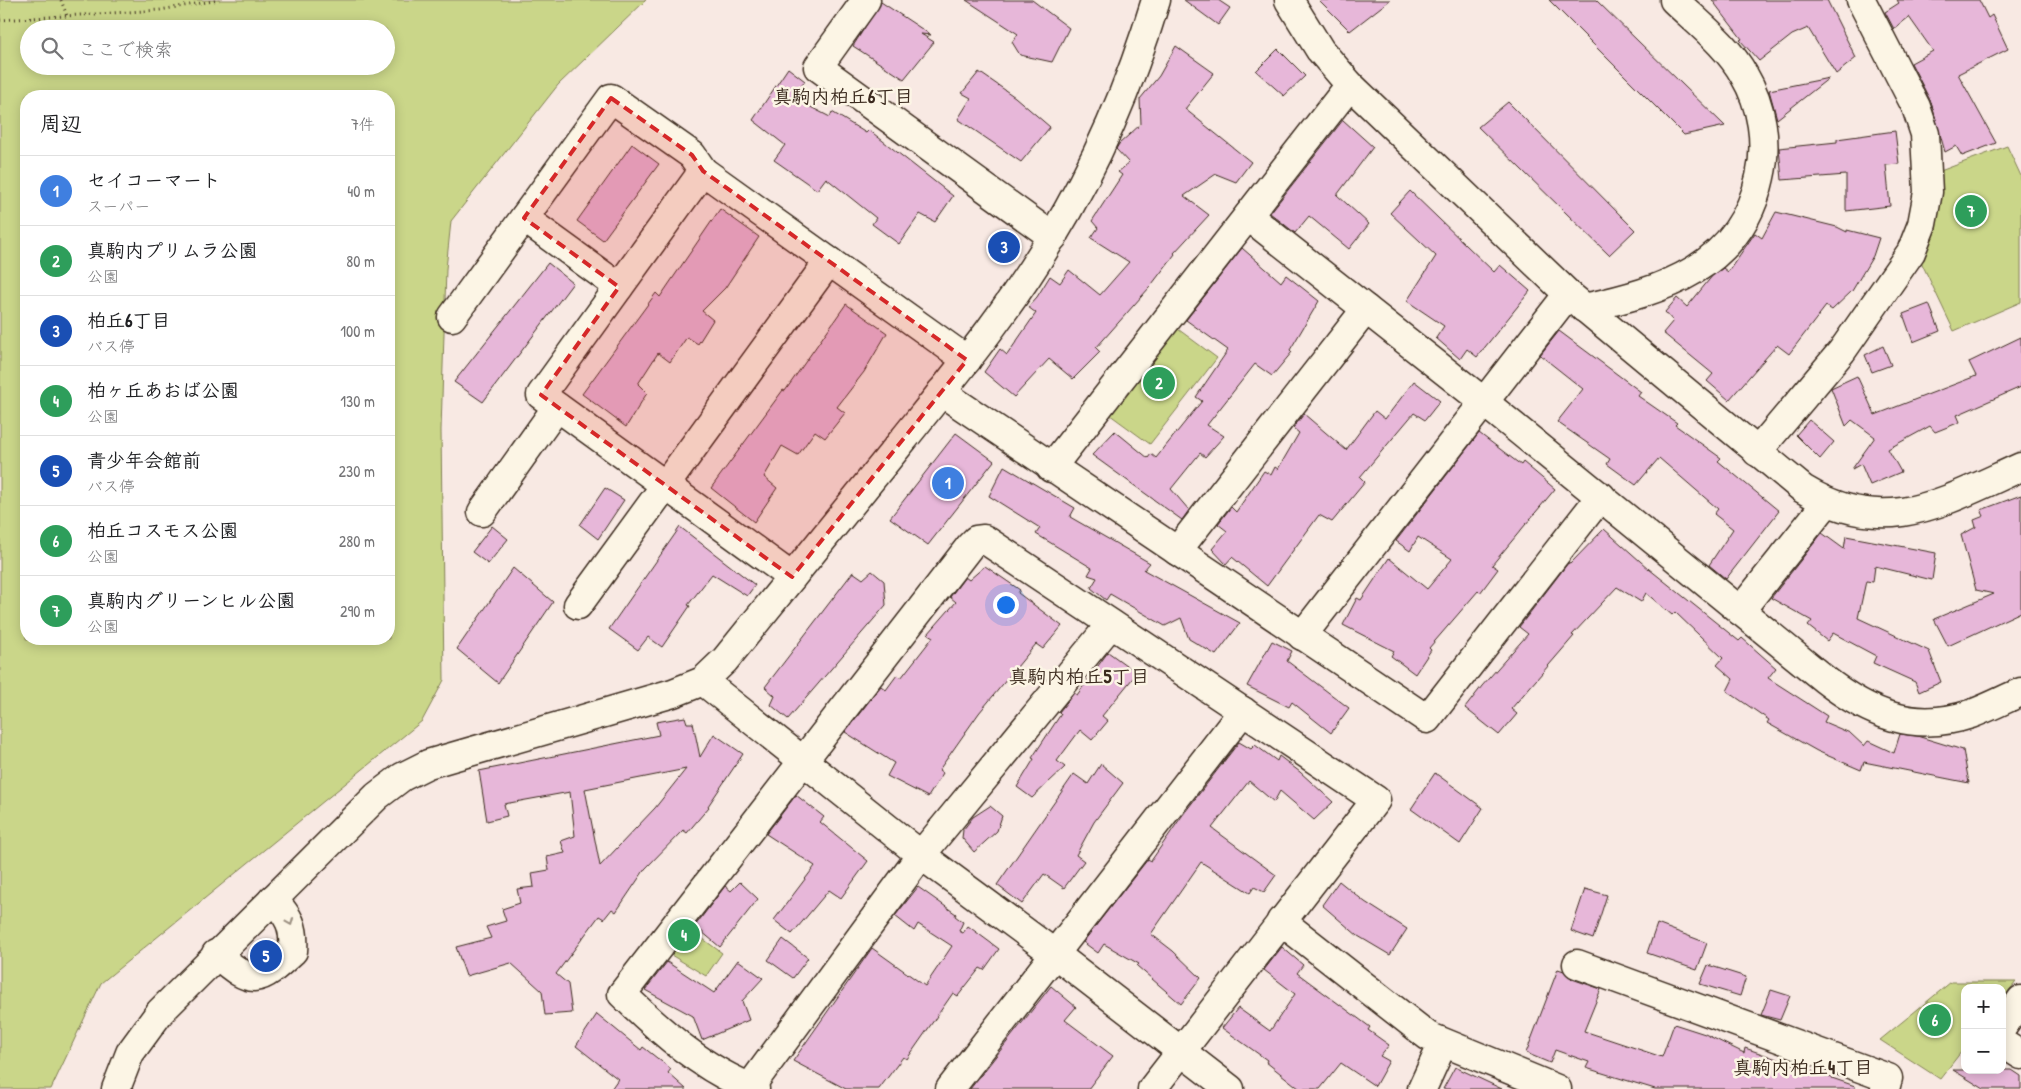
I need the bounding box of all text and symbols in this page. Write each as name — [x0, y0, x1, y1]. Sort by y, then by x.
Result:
search box — [20, 20, 395, 75]
icon: search — [38, 34, 66, 62]
text: ここで検索 — [78, 36, 173, 62]
district label: 真駒内柏丘6丁目 — [773, 83, 913, 109]
text: 周辺 — [40, 109, 82, 138]
text: 7件 — [351, 113, 375, 135]
text: セイコーマート — [87, 167, 221, 193]
text: 1 — [53, 180, 59, 202]
text: 40 m — [347, 180, 375, 202]
pin: 7 — [1955, 192, 1987, 230]
text: スーパー — [87, 195, 150, 217]
pin: 3 — [988, 228, 1020, 266]
text: 真駒内プリムラ公園 — [87, 237, 258, 263]
text: 2 — [52, 250, 60, 272]
text: 80 m — [346, 250, 375, 272]
text: 公園 — [87, 265, 119, 287]
text: 柏丘6丁目 — [87, 307, 171, 333]
text: 3 — [52, 320, 60, 342]
text: 100 m — [340, 320, 375, 342]
text: バス停 — [87, 335, 135, 357]
pin: 2 — [1143, 364, 1175, 402]
text: 柏ヶ丘あおば公園 — [87, 377, 239, 403]
text: 4 — [53, 390, 59, 412]
text: 130 m — [340, 390, 375, 412]
text: 公園 — [87, 405, 119, 427]
text: 青少年会館前 — [87, 447, 201, 473]
text: 5 — [53, 460, 59, 482]
text: 230 m — [339, 460, 375, 482]
pin: 1 — [932, 464, 964, 502]
text: バス停 — [87, 475, 135, 497]
text: 柏丘コスモス公園 — [87, 517, 238, 543]
text: 6 — [53, 530, 59, 552]
text: 280 m — [339, 530, 375, 552]
text: 公園 — [87, 545, 119, 567]
text: 真駒内グリーンヒル公園 — [87, 587, 295, 613]
your location — [993, 592, 1019, 618]
text: 7 — [52, 600, 60, 622]
text: 290 m — [340, 600, 375, 622]
text: 公園 — [87, 615, 119, 637]
district label: 真駒内柏丘5丁目 — [1008, 663, 1150, 689]
pin: 4 — [668, 916, 700, 954]
one-way arrow — [283, 917, 294, 926]
pin: 5 — [250, 937, 282, 975]
map controls — [1961, 984, 2006, 1074]
button: + — [1961, 984, 2006, 1029]
pin: 6 — [1919, 1001, 1951, 1039]
button: − — [1961, 1029, 2006, 1074]
district label: 真駒内柏丘4丁目 — [1733, 1054, 1873, 1080]

